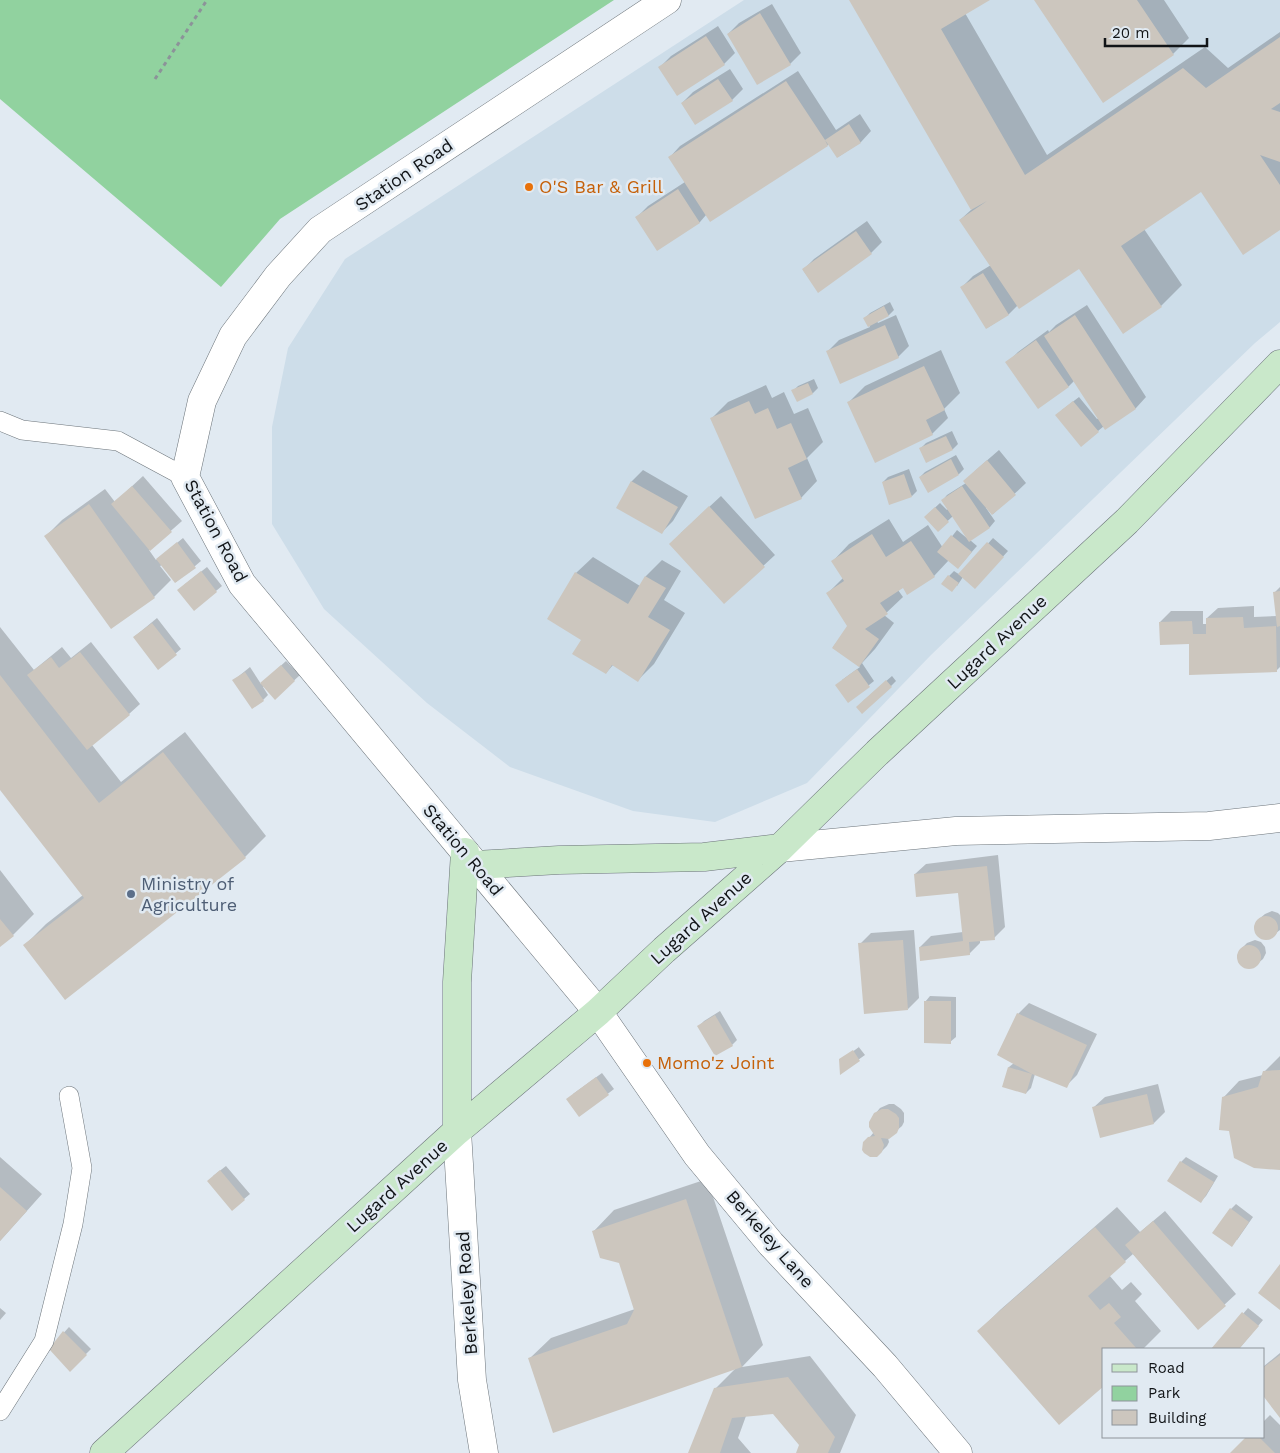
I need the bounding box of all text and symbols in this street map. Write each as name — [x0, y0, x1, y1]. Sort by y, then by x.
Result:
scale bar — [1105, 15, 1208, 47]
text: 20 m — [1112, 24, 1150, 42]
street label: Station Road — [351, 134, 457, 215]
place label: O'S Bar & Grill — [539, 176, 663, 197]
marker: O'S Bar & Grill — [523, 181, 535, 193]
street label: Station Road — [181, 476, 252, 586]
street label: Lugard Avenue — [942, 590, 1051, 693]
street label: Station Road — [419, 800, 508, 900]
street label: Lugard Avenue — [646, 867, 756, 969]
place label: Ministry of Agriculture — [141, 873, 237, 915]
marker: Ministry of Agriculture — [125, 888, 137, 900]
place label: Momo'z Joint — [657, 1052, 775, 1073]
marker: Momo'z Joint — [641, 1057, 653, 1069]
street label: Lugard Avenue — [342, 1135, 452, 1237]
street label: Berkeley Lane — [722, 1185, 819, 1292]
street label: Berkeley Road — [452, 1230, 481, 1356]
legend — [1102, 1348, 1265, 1438]
text: Road — [1148, 1359, 1185, 1377]
text: Park — [1148, 1384, 1181, 1402]
text: Building — [1148, 1409, 1206, 1427]

